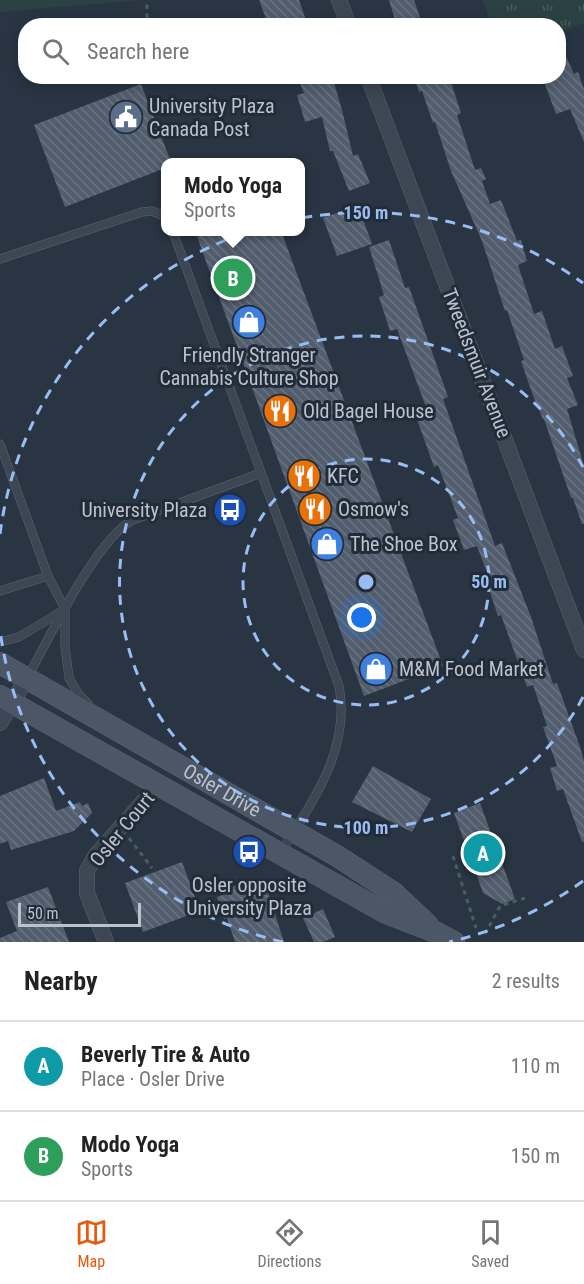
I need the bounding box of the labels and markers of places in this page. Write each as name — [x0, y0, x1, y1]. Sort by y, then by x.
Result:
place label: University Plaza Canada Post — [149, 94, 275, 141]
public building icon: University Plaza Canada Post — [108, 99, 144, 135]
pin: B — [214, 256, 252, 300]
shop icon: Friendly Stranger Cannabis Culture Shop — [231, 304, 267, 340]
place label: Friendly Stranger Cannabis Culture Shop — [159, 343, 339, 390]
restaurant icon: Old Bagel House — [262, 393, 298, 429]
place label: Old Bagel House — [303, 399, 434, 423]
restaurant icon: KFC — [286, 458, 322, 494]
place label: KFC — [327, 464, 359, 488]
restaurant icon: Osmow's — [297, 491, 333, 527]
bus stop icon: University Plaza — [212, 492, 248, 528]
place label: Osmow's — [338, 497, 409, 521]
place label: University Plaza — [81, 498, 207, 522]
shop icon: The Shoe Box — [309, 526, 345, 562]
place label: The Shoe Box — [350, 532, 458, 556]
centre of rings — [356, 572, 376, 592]
shop icon: M&M Food Market — [358, 651, 394, 687]
place label: M&M Food Market — [399, 657, 544, 681]
pin: A — [464, 830, 502, 876]
bus stop icon: Osler opposite University Plaza — [231, 834, 267, 870]
place label: Osler opposite University Plaza — [186, 873, 312, 920]

